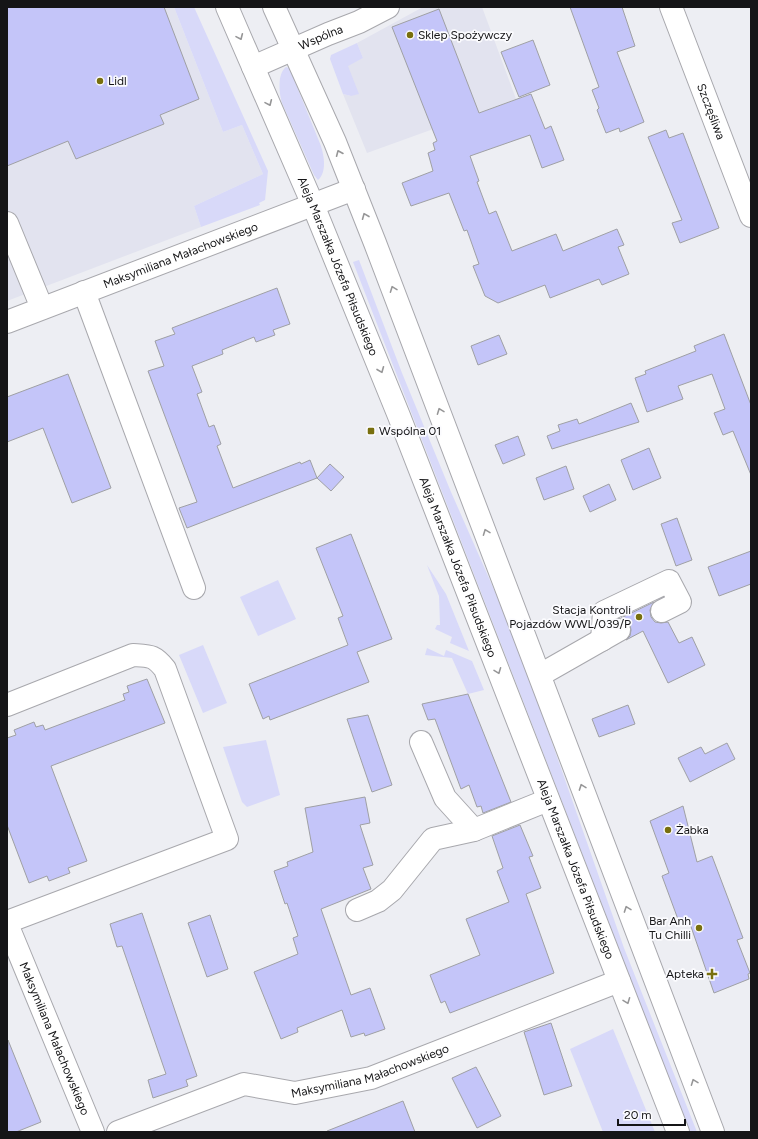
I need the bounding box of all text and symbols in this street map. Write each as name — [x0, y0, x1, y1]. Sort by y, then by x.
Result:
street label: Wspólna — [297, 22, 345, 53]
place label: Sklep Spożywczy — [418, 28, 513, 42]
marker: Sklep Spożywczy — [405, 30, 415, 40]
one-way arrow — [235, 33, 243, 40]
place label: Lidl — [108, 74, 127, 88]
marker: Lidl — [95, 76, 105, 86]
street label: Szczęśliwa — [694, 82, 728, 142]
one-way arrow — [264, 99, 272, 106]
one-way arrow — [336, 150, 344, 157]
street label: Aleja Marszałka Józefa Piłsudskiego — [295, 175, 381, 358]
one-way arrow — [361, 213, 369, 220]
street label: Maksymiliana Małachowskiego — [101, 219, 260, 291]
one-way arrow — [390, 286, 398, 293]
one-way arrow — [376, 367, 384, 374]
one-way arrow — [436, 407, 444, 414]
place label: Wspólna 01 — [379, 424, 441, 438]
marker: Wspólna 01 — [366, 426, 376, 436]
street label: Aleja Marszałka Józefa Piłsudskiego — [417, 475, 499, 659]
one-way arrow — [483, 529, 491, 536]
place label: Stacja Kontroli Pojazdów WWL/039/P — [509, 603, 631, 631]
marker: Stacja Kontroli Pojazdów WWL/039/P — [634, 612, 644, 622]
one-way arrow — [494, 667, 502, 674]
street label: Aleja Marszałka Józefa Piłsudskiego — [534, 777, 617, 961]
one-way arrow — [578, 784, 586, 791]
place label: Żabka — [676, 823, 709, 837]
marker: Żabka — [663, 825, 673, 835]
one-way arrow — [624, 906, 632, 913]
place label: Bar Anh Tu Chilli — [649, 914, 691, 942]
marker: Bar Anh Tu Chilli — [694, 923, 704, 933]
street label: Maksymiliana Małachowskiego — [16, 960, 92, 1117]
place label: Apteka — [666, 967, 704, 981]
marker: Apteka — [707, 969, 717, 979]
one-way arrow — [622, 997, 630, 1004]
street label: Maksymiliana Małachowskiego — [290, 1041, 451, 1101]
one-way arrow — [691, 1079, 699, 1086]
scale bar — [618, 1101, 685, 1127]
text: 20 m — [624, 1108, 652, 1122]

